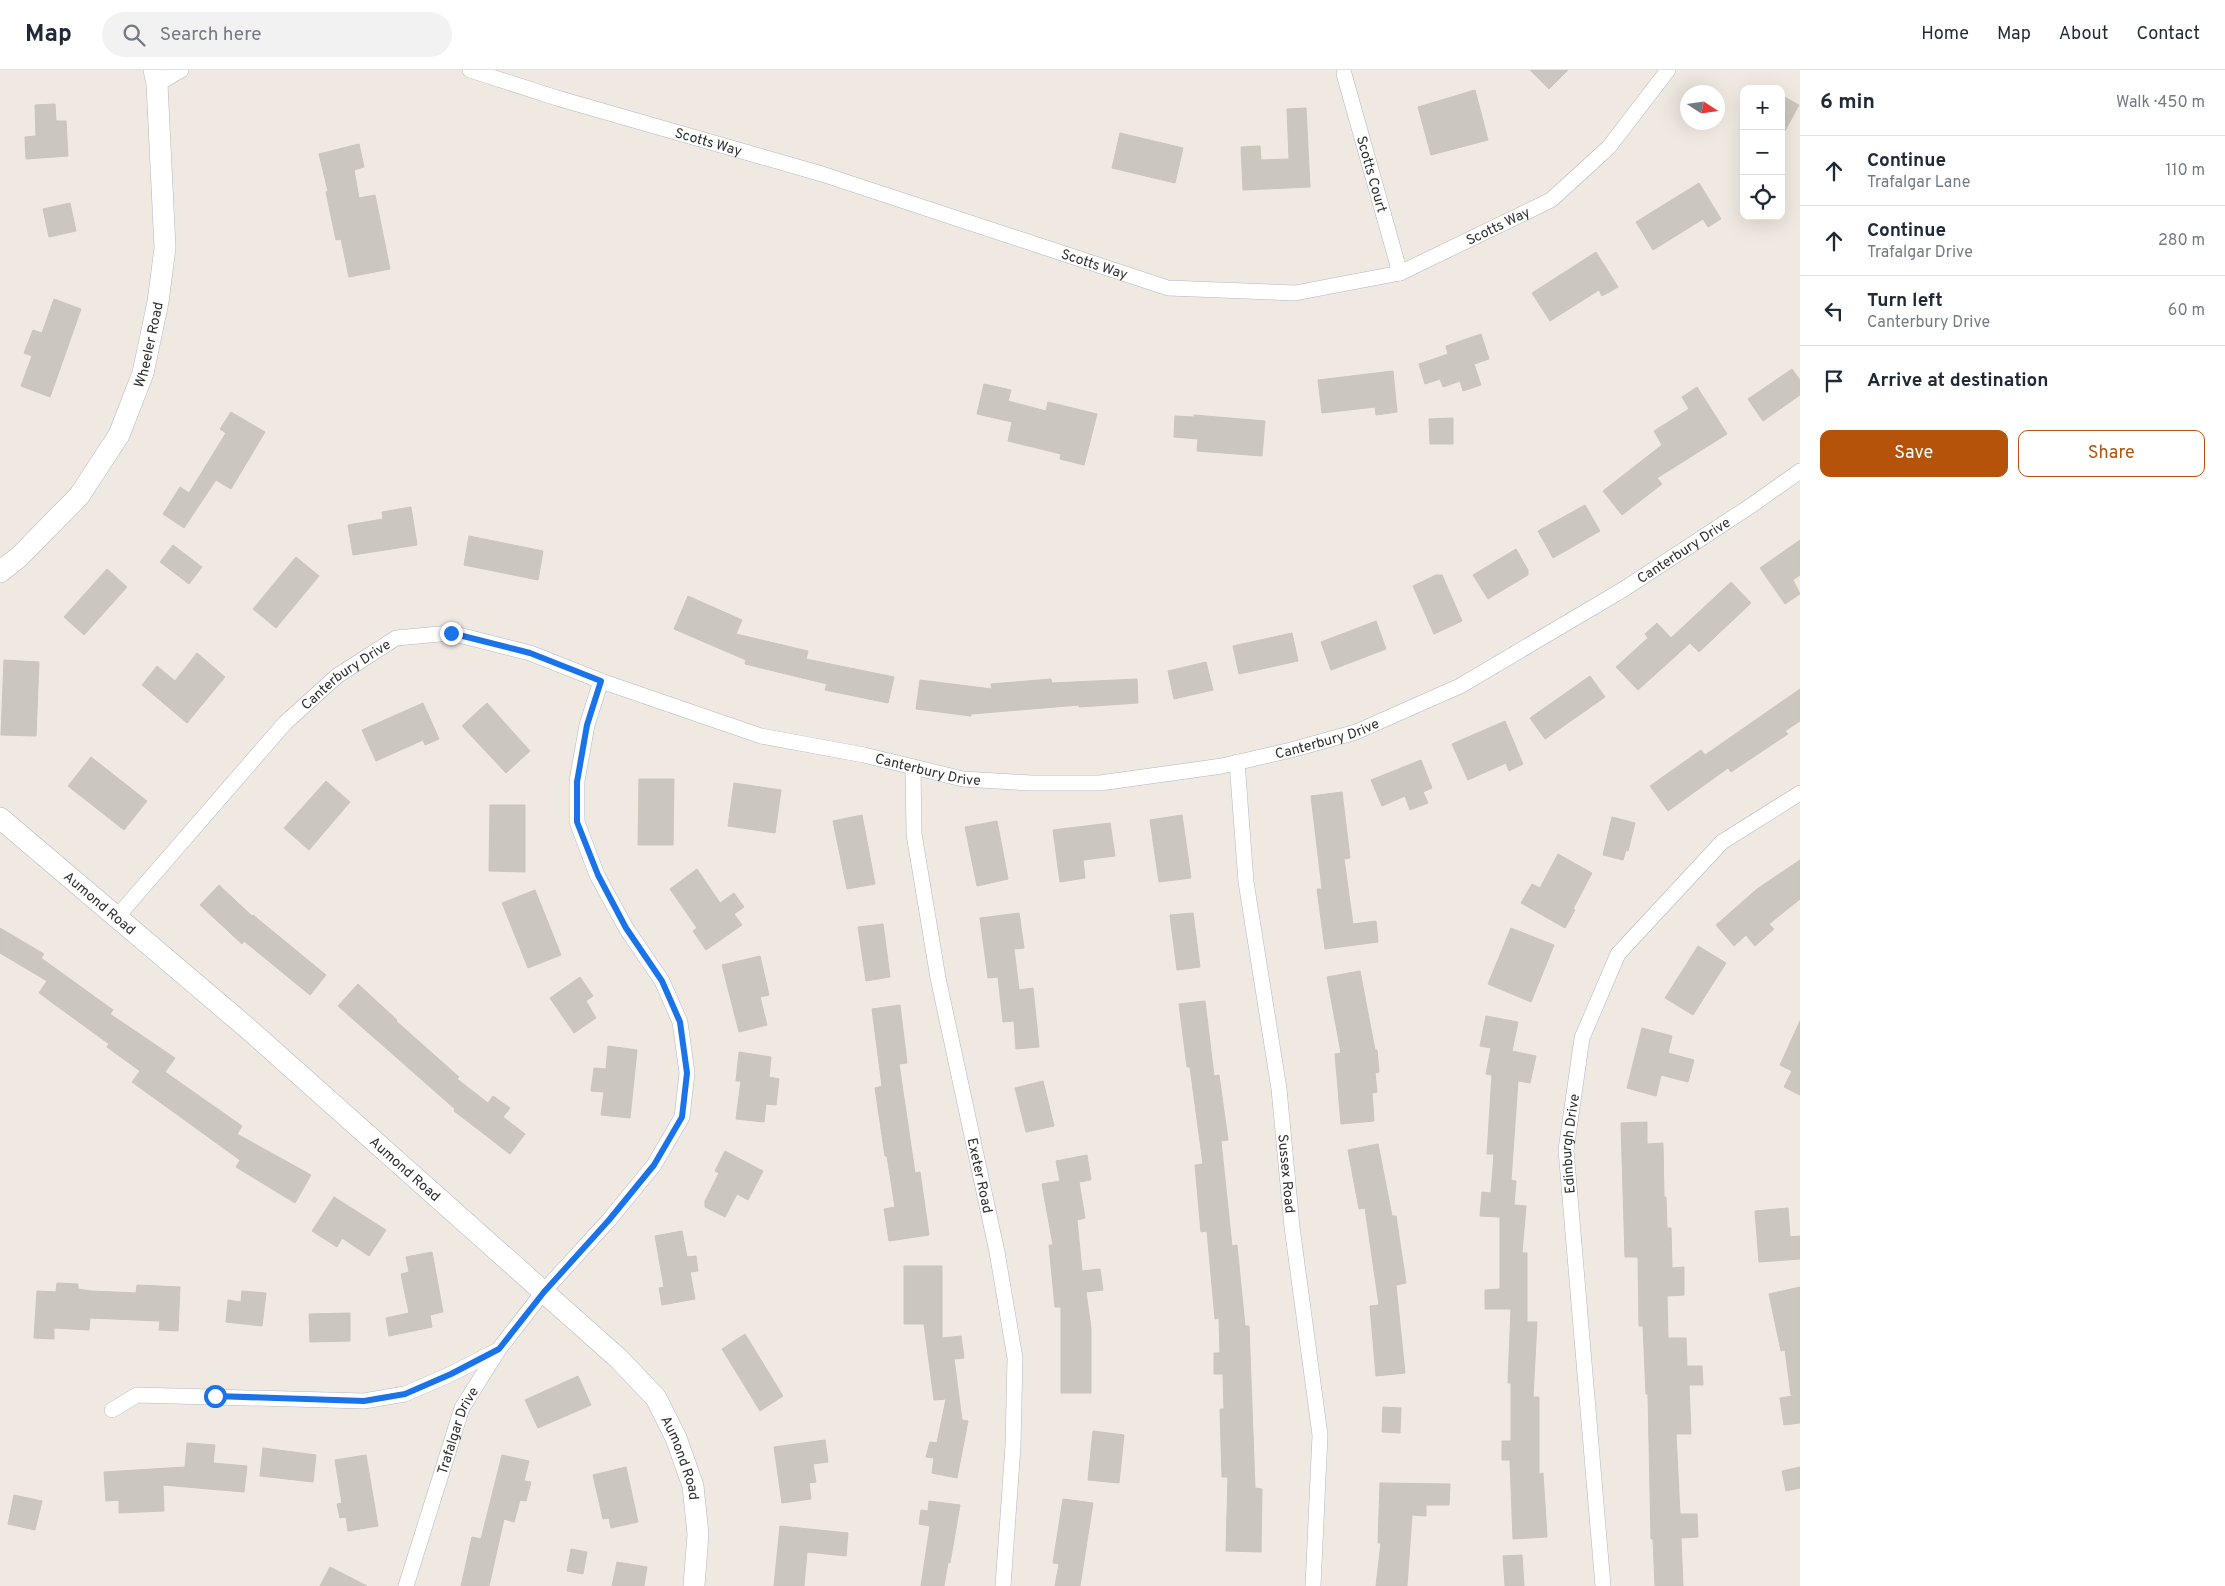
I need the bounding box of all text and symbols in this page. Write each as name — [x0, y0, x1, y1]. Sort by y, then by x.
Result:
search box — [102, 12, 452, 57]
text: Map — [25, 20, 72, 50]
icon: search — [120, 21, 148, 49]
text: Search here — [160, 23, 261, 47]
text: Home — [1921, 23, 1969, 46]
text: Map — [1997, 23, 2031, 46]
text: About — [2059, 23, 2108, 46]
text: Contact — [2136, 23, 2200, 46]
north arrow — [1680, 85, 1725, 130]
map controls — [1740, 85, 1785, 220]
button: + — [1740, 85, 1785, 130]
text: 6 min — [1820, 89, 1875, 116]
text: Walk · 450 m — [2116, 93, 2205, 113]
street label: Scotts Way — [673, 125, 744, 161]
button: − — [1740, 130, 1785, 175]
street label: Scotts Court — [1352, 134, 1390, 215]
text: Continue — [1867, 149, 1946, 173]
icon: ahead — [1820, 157, 1848, 185]
text: 110 m — [2165, 161, 2205, 181]
text: Trafalgar Lane — [1867, 173, 1970, 193]
button: locate — [1740, 175, 1785, 220]
street label: Scotts Way — [1464, 204, 1533, 250]
text: Continue — [1867, 219, 1946, 243]
icon: ahead — [1820, 227, 1848, 255]
text: 280 m — [2158, 231, 2205, 251]
text: Trafalgar Drive — [1867, 243, 1973, 263]
street label: Scotts Way — [1059, 246, 1129, 284]
text: Turn left — [1867, 289, 1943, 313]
icon: left — [1820, 297, 1848, 325]
street label: Wheeler Road — [131, 300, 168, 391]
text: 60 m — [2168, 301, 2205, 321]
text: Canterbury Drive — [1867, 313, 1990, 333]
icon: arrive — [1820, 367, 1848, 395]
text: Arrive at destination — [1867, 369, 2048, 393]
button: Save — [1820, 430, 2008, 477]
button: Share — [2018, 430, 2205, 477]
street label: Canterbury Drive — [1634, 515, 1734, 588]
route end — [440, 622, 463, 645]
street label: Canterbury Drive — [298, 637, 394, 714]
street label: Canterbury Drive — [1274, 716, 1382, 763]
street label: Canterbury Drive — [873, 751, 981, 790]
street label: Aumond Road — [59, 869, 138, 939]
street label: Edinburgh Drive — [1559, 1093, 1584, 1194]
street label: Sussex Road — [1273, 1133, 1298, 1214]
street label: Aumond Road — [365, 1134, 443, 1206]
street label: Exeter Road — [963, 1137, 995, 1215]
street label: Trafalgar Drive — [435, 1384, 483, 1477]
route start — [204, 1385, 227, 1408]
street label: Aumond Road — [656, 1413, 701, 1501]

